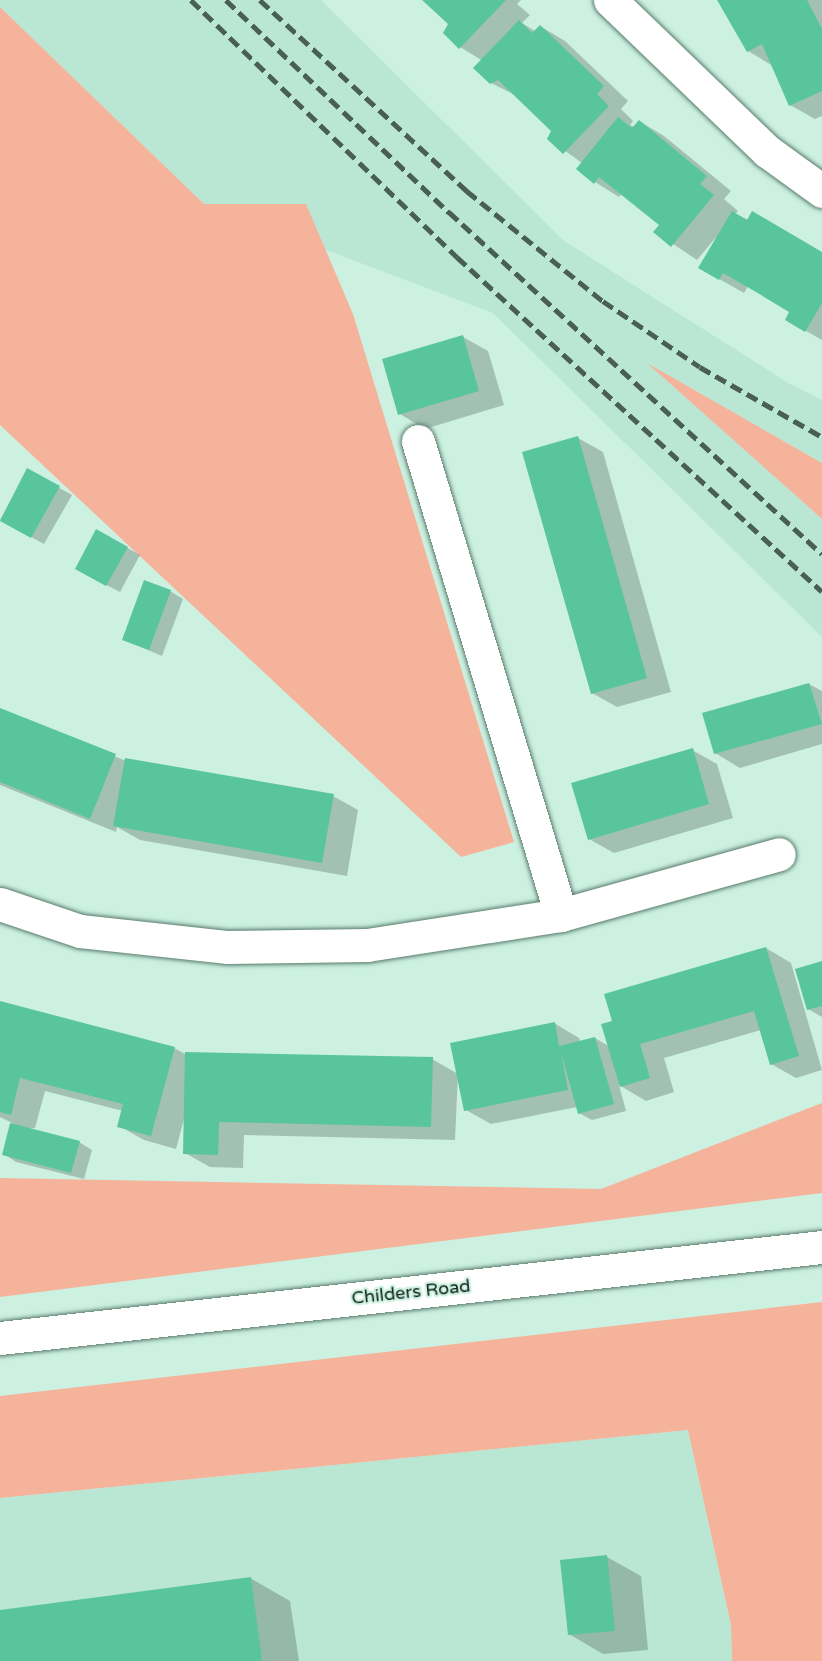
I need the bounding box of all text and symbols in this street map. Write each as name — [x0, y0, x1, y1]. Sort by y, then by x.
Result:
street label: Childers Road — [350, 1275, 472, 1309]

